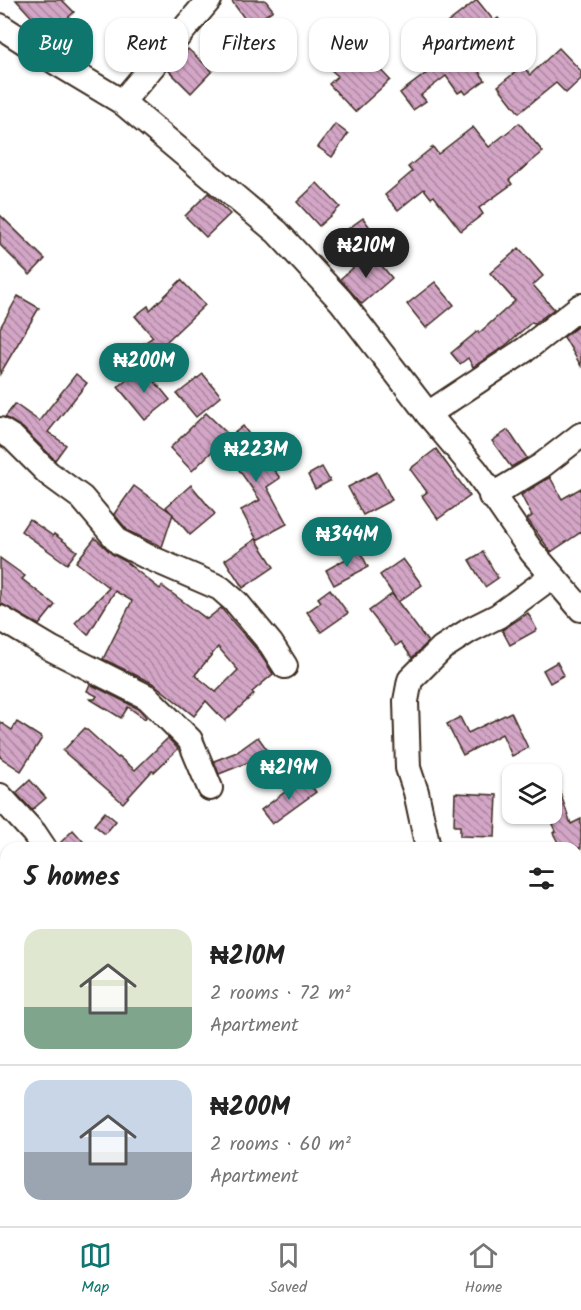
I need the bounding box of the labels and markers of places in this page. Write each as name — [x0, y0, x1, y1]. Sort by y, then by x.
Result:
pin: ₦210M — [324, 228, 408, 279]
pin: ₦200M — [102, 343, 186, 394]
pin: ₦223M — [214, 432, 298, 483]
pin: ₦344M — [305, 517, 389, 568]
pin: ₦219M — [247, 750, 331, 801]

